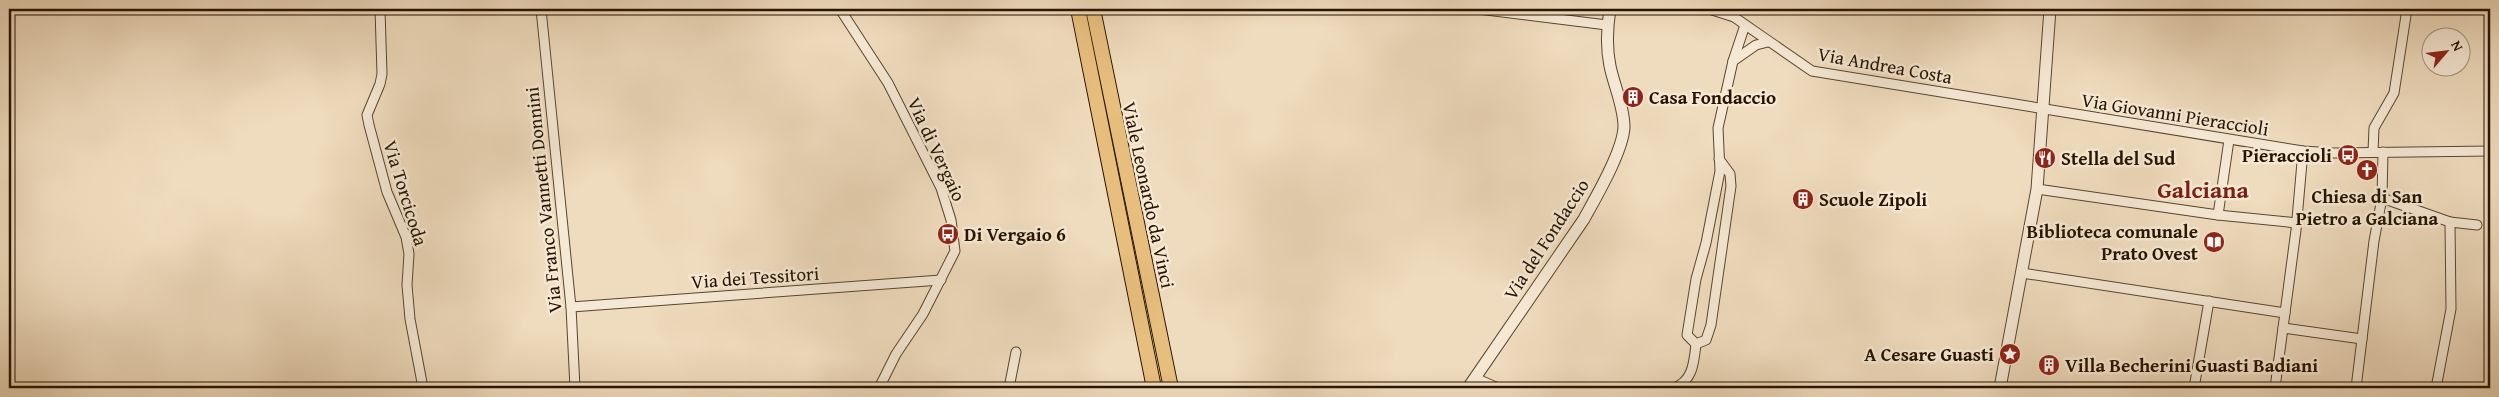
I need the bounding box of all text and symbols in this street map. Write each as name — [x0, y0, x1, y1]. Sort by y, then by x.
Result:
north arrow — [2422, 28, 2472, 78]
text: N — [2446, 37, 2469, 55]
street label: Via Andrea Costa — [1816, 39, 1954, 91]
place label: Casa Fondaccio — [1649, 83, 1776, 111]
building icon: Casa Fondaccio — [1621, 85, 1645, 109]
street label: Via Giovanni Pieraccioli — [2079, 85, 2271, 143]
street label: Via Franco Vannetti Donnini — [517, 86, 569, 314]
street label: Via di Vergaio — [901, 92, 973, 206]
street label: Viale Leonardo da Vinci — [1116, 99, 1182, 291]
street label: Via Torcicoda — [377, 137, 435, 249]
place label: Pieraccioli — [2242, 141, 2332, 169]
bus stop icon: Pieraccioli — [2336, 143, 2360, 167]
place label: Stella del Sud — [2061, 144, 2175, 172]
restaurant icon: Stella del Sud — [2033, 146, 2057, 170]
church icon: Chiesa di San Pietro a Galciana — [2355, 158, 2379, 182]
district label: Galciana — [2157, 172, 2250, 207]
street label: Via del Fondaccio — [1496, 173, 1596, 305]
place label: Chiesa di San Pietro a Galciana — [2296, 182, 2439, 232]
place label: Scuole Zipoli — [1819, 185, 1927, 213]
building icon: Scuole Zipoli — [1791, 187, 1815, 211]
place label: Biblioteca comunale Prato Ovest — [2027, 217, 2199, 267]
place label: Di Vergaio 6 — [964, 220, 1066, 248]
bus stop icon: Di Vergaio 6 — [936, 222, 960, 246]
library icon: Biblioteca comunale Prato Ovest — [2202, 230, 2226, 254]
street label: Via dei Tessitori — [690, 259, 820, 295]
place label: A Cesare Guasti — [1864, 340, 1994, 368]
place icon: A Cesare Guasti — [1998, 342, 2022, 366]
place label: Villa Becherini Guasti Badiani — [2065, 351, 2318, 379]
building icon: Villa Becherini Guasti Badiani — [2037, 353, 2061, 377]

